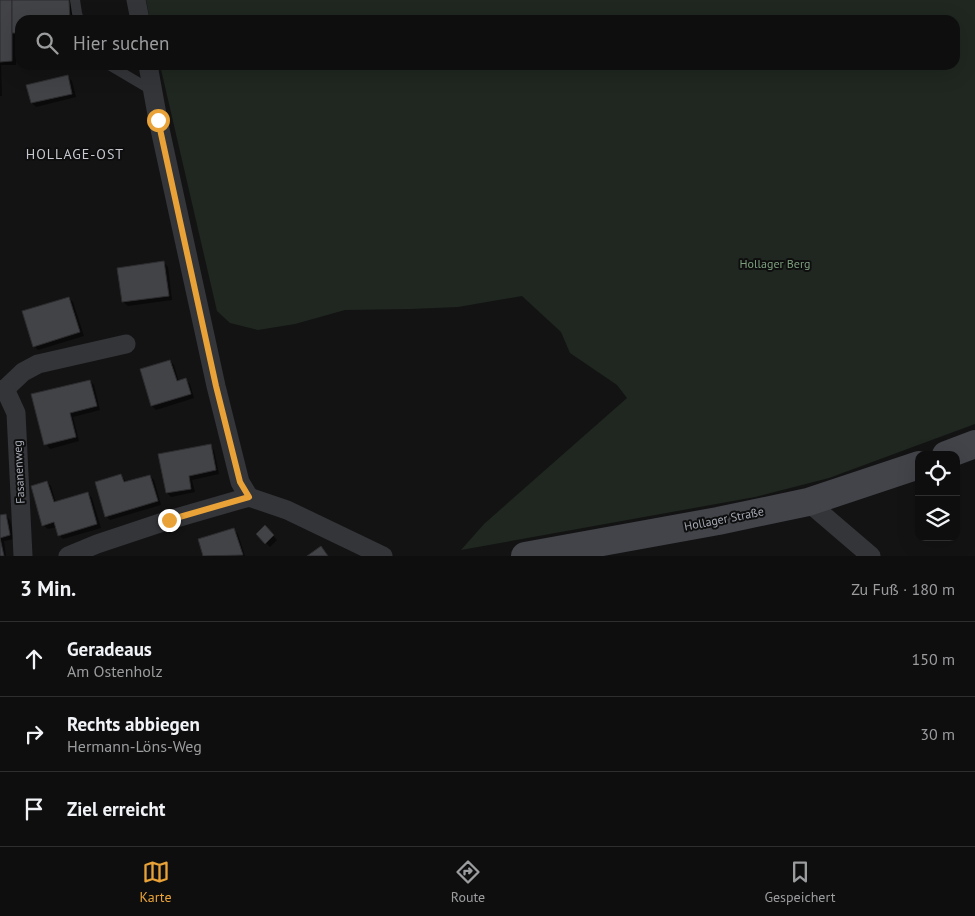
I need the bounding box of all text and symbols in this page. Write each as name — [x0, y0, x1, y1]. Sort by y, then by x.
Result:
search box — [15, 15, 960, 70]
icon: search — [33, 29, 61, 57]
text: Hier suchen — [73, 31, 169, 55]
route start — [147, 109, 170, 132]
district label: HOLLAGE-OST — [26, 145, 124, 163]
park label: Hollager Berg — [740, 256, 810, 271]
street label: Fasanenweg — [9, 440, 28, 504]
map controls — [915, 451, 960, 541]
button: locate — [915, 451, 960, 496]
button: layers — [915, 496, 960, 541]
street label: Hollager Straße — [683, 503, 765, 534]
route end — [158, 509, 181, 532]
text: 3 Min. — [20, 575, 76, 602]
text: Zu Fuß · 180 m — [851, 579, 955, 599]
text: Geradeaus — [67, 637, 152, 661]
icon: ahead — [20, 645, 48, 673]
text: 150 m — [912, 649, 955, 669]
text: Am Ostenholz — [67, 661, 163, 681]
text: Rechts abbiegen — [67, 712, 200, 736]
icon: right — [20, 720, 48, 748]
text: 30 m — [920, 724, 955, 744]
text: Hermann-Löns-Weg — [67, 736, 202, 756]
icon: arrive — [20, 795, 48, 823]
text: Ziel erreicht — [67, 797, 165, 821]
tab: Karte — [140, 858, 172, 906]
tab: Route — [451, 858, 485, 906]
tab: Gespeichert — [764, 858, 835, 906]

